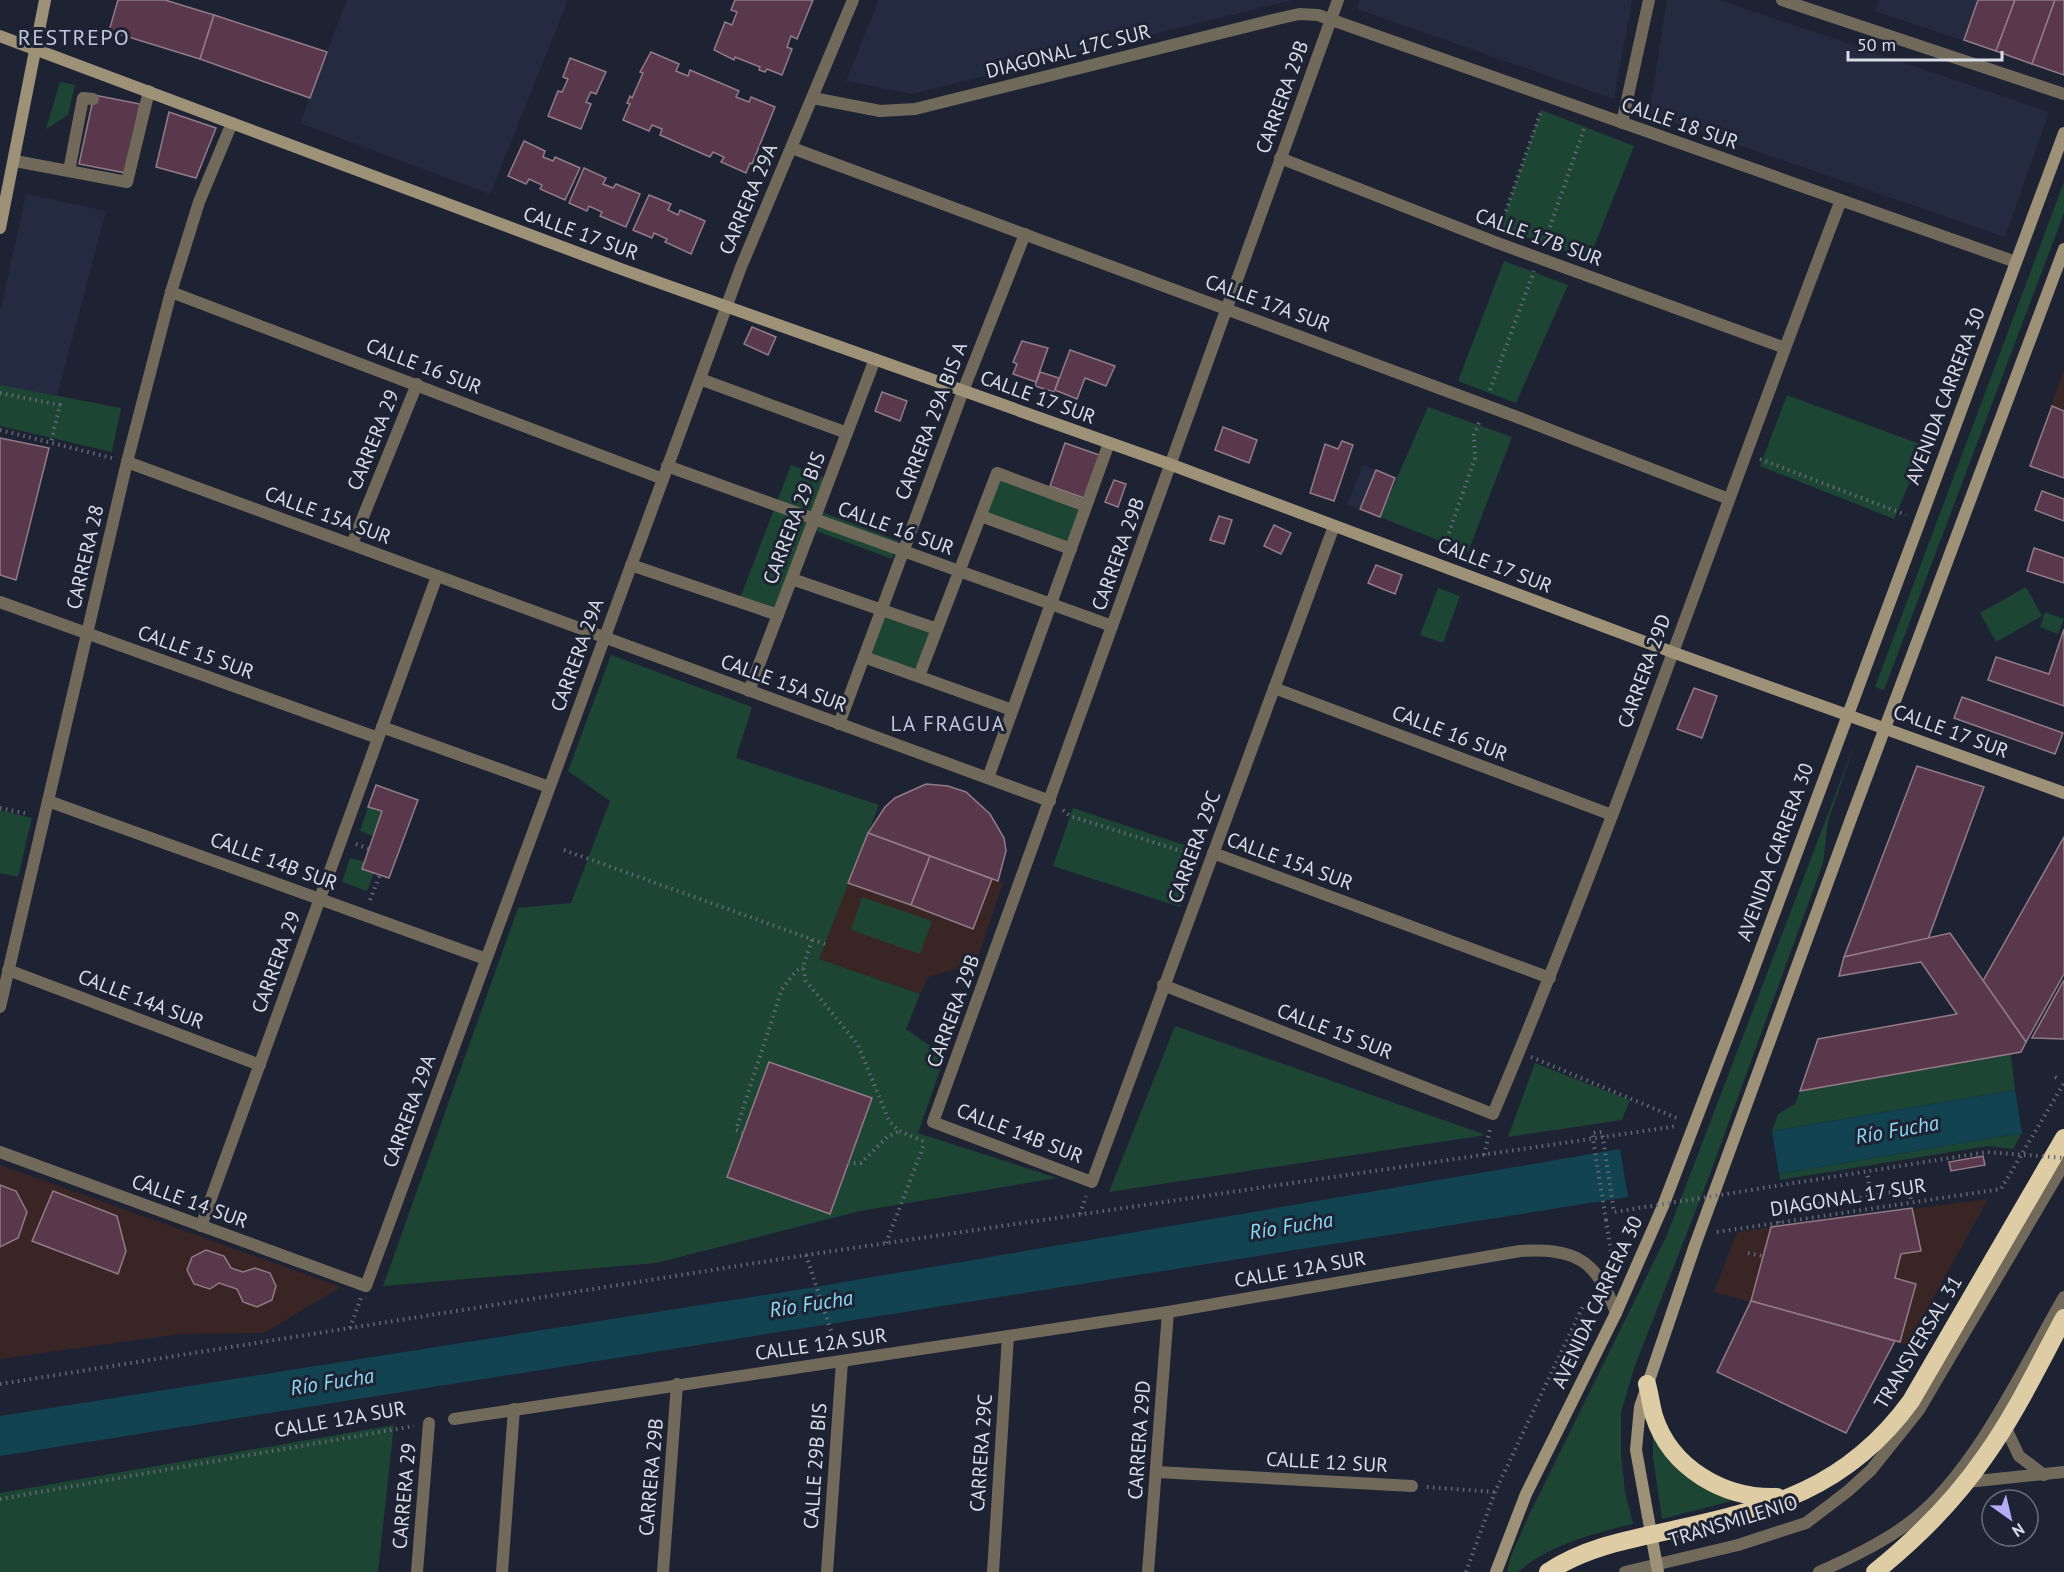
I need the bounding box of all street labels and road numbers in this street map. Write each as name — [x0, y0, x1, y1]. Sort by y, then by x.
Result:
street label: DIAGONAL 17C SUR — [983, 18, 1153, 84]
street label: CARRERA 29B — [1250, 37, 1314, 157]
street label: CALLE 18 SUR — [1618, 91, 1742, 155]
street label: CARRERA 29A — [713, 139, 783, 258]
street label: CALLE 17 SUR — [520, 200, 642, 266]
street label: CALLE 17B SUR — [1472, 202, 1606, 272]
street label: CALLE 17A SUR — [1202, 268, 1334, 338]
street label: AVENIDA CARRERA 30 — [1899, 304, 1991, 488]
street label: CALLE 16 SUR — [362, 332, 486, 400]
street label: CARRERA 29A BIS A — [889, 338, 973, 504]
street label: CALLE 17 SUR — [977, 364, 1099, 430]
street label: CARRERA 29 — [341, 386, 405, 494]
street label: CARRERA 29 BIS — [757, 448, 831, 588]
street label: CALLE 15A SUR — [261, 480, 395, 550]
street label: CARRERA 29B — [1086, 494, 1150, 614]
street label: CALLE 16 SUR — [834, 495, 958, 561]
street label: CARRERA 28 — [60, 502, 110, 612]
street label: CALLE 17 SUR — [1434, 531, 1556, 599]
street label: CARRERA 29A — [545, 595, 610, 715]
street label: CARRERA 29D — [1611, 610, 1677, 732]
street label: CALLE 15 SUR — [134, 619, 258, 685]
street label: CALLE 15A SUR — [717, 648, 851, 718]
street label: CALLE 17 SUR — [1890, 698, 2012, 764]
street label: CALLE 16 SUR — [1388, 699, 1512, 767]
street label: AVENIDA CARRERA 30 — [1731, 759, 1819, 945]
street label: CARRERA 29C — [1162, 787, 1226, 907]
street label: CALLE 14B SUR — [207, 826, 341, 896]
street label: CALLE 15A SUR — [1223, 826, 1357, 896]
street label: CARRERA 29 — [246, 908, 306, 1016]
street label: CARRERA 29B — [921, 951, 985, 1071]
street label: CALLE 14A SUR — [74, 963, 208, 1035]
street label: CALLE 15 SUR — [1273, 997, 1397, 1065]
street label: CARRERA 29A — [377, 1051, 442, 1171]
street label: CALLE 14B SUR — [953, 1097, 1087, 1169]
street label: CALLE 14 SUR — [128, 1168, 252, 1234]
street label: DIAGONAL 17 SUR — [1768, 1172, 1928, 1222]
street label: AVENIDA CARRERA 30 — [1546, 1211, 1648, 1392]
street label: CALLE 12A SUR — [1232, 1245, 1368, 1293]
street label: TRANSVERSAL 31 — [1868, 1271, 1968, 1413]
street label: CALLE 12A SUR — [753, 1322, 889, 1366]
street label: CARRERA 29D — [1122, 1379, 1156, 1501]
street label: CARRERA 29C — [964, 1393, 998, 1513]
street label: CALLE 12A SUR — [272, 1395, 408, 1443]
street label: CALLE 29B BIS — [798, 1402, 832, 1530]
street label: CARRERA 29B — [633, 1417, 669, 1537]
street label: CARRERA 29 — [386, 1442, 422, 1550]
street label: CALLE 12 SUR — [1265, 1446, 1389, 1478]
street label: TRANSMILENIO — [1665, 1489, 1801, 1553]

